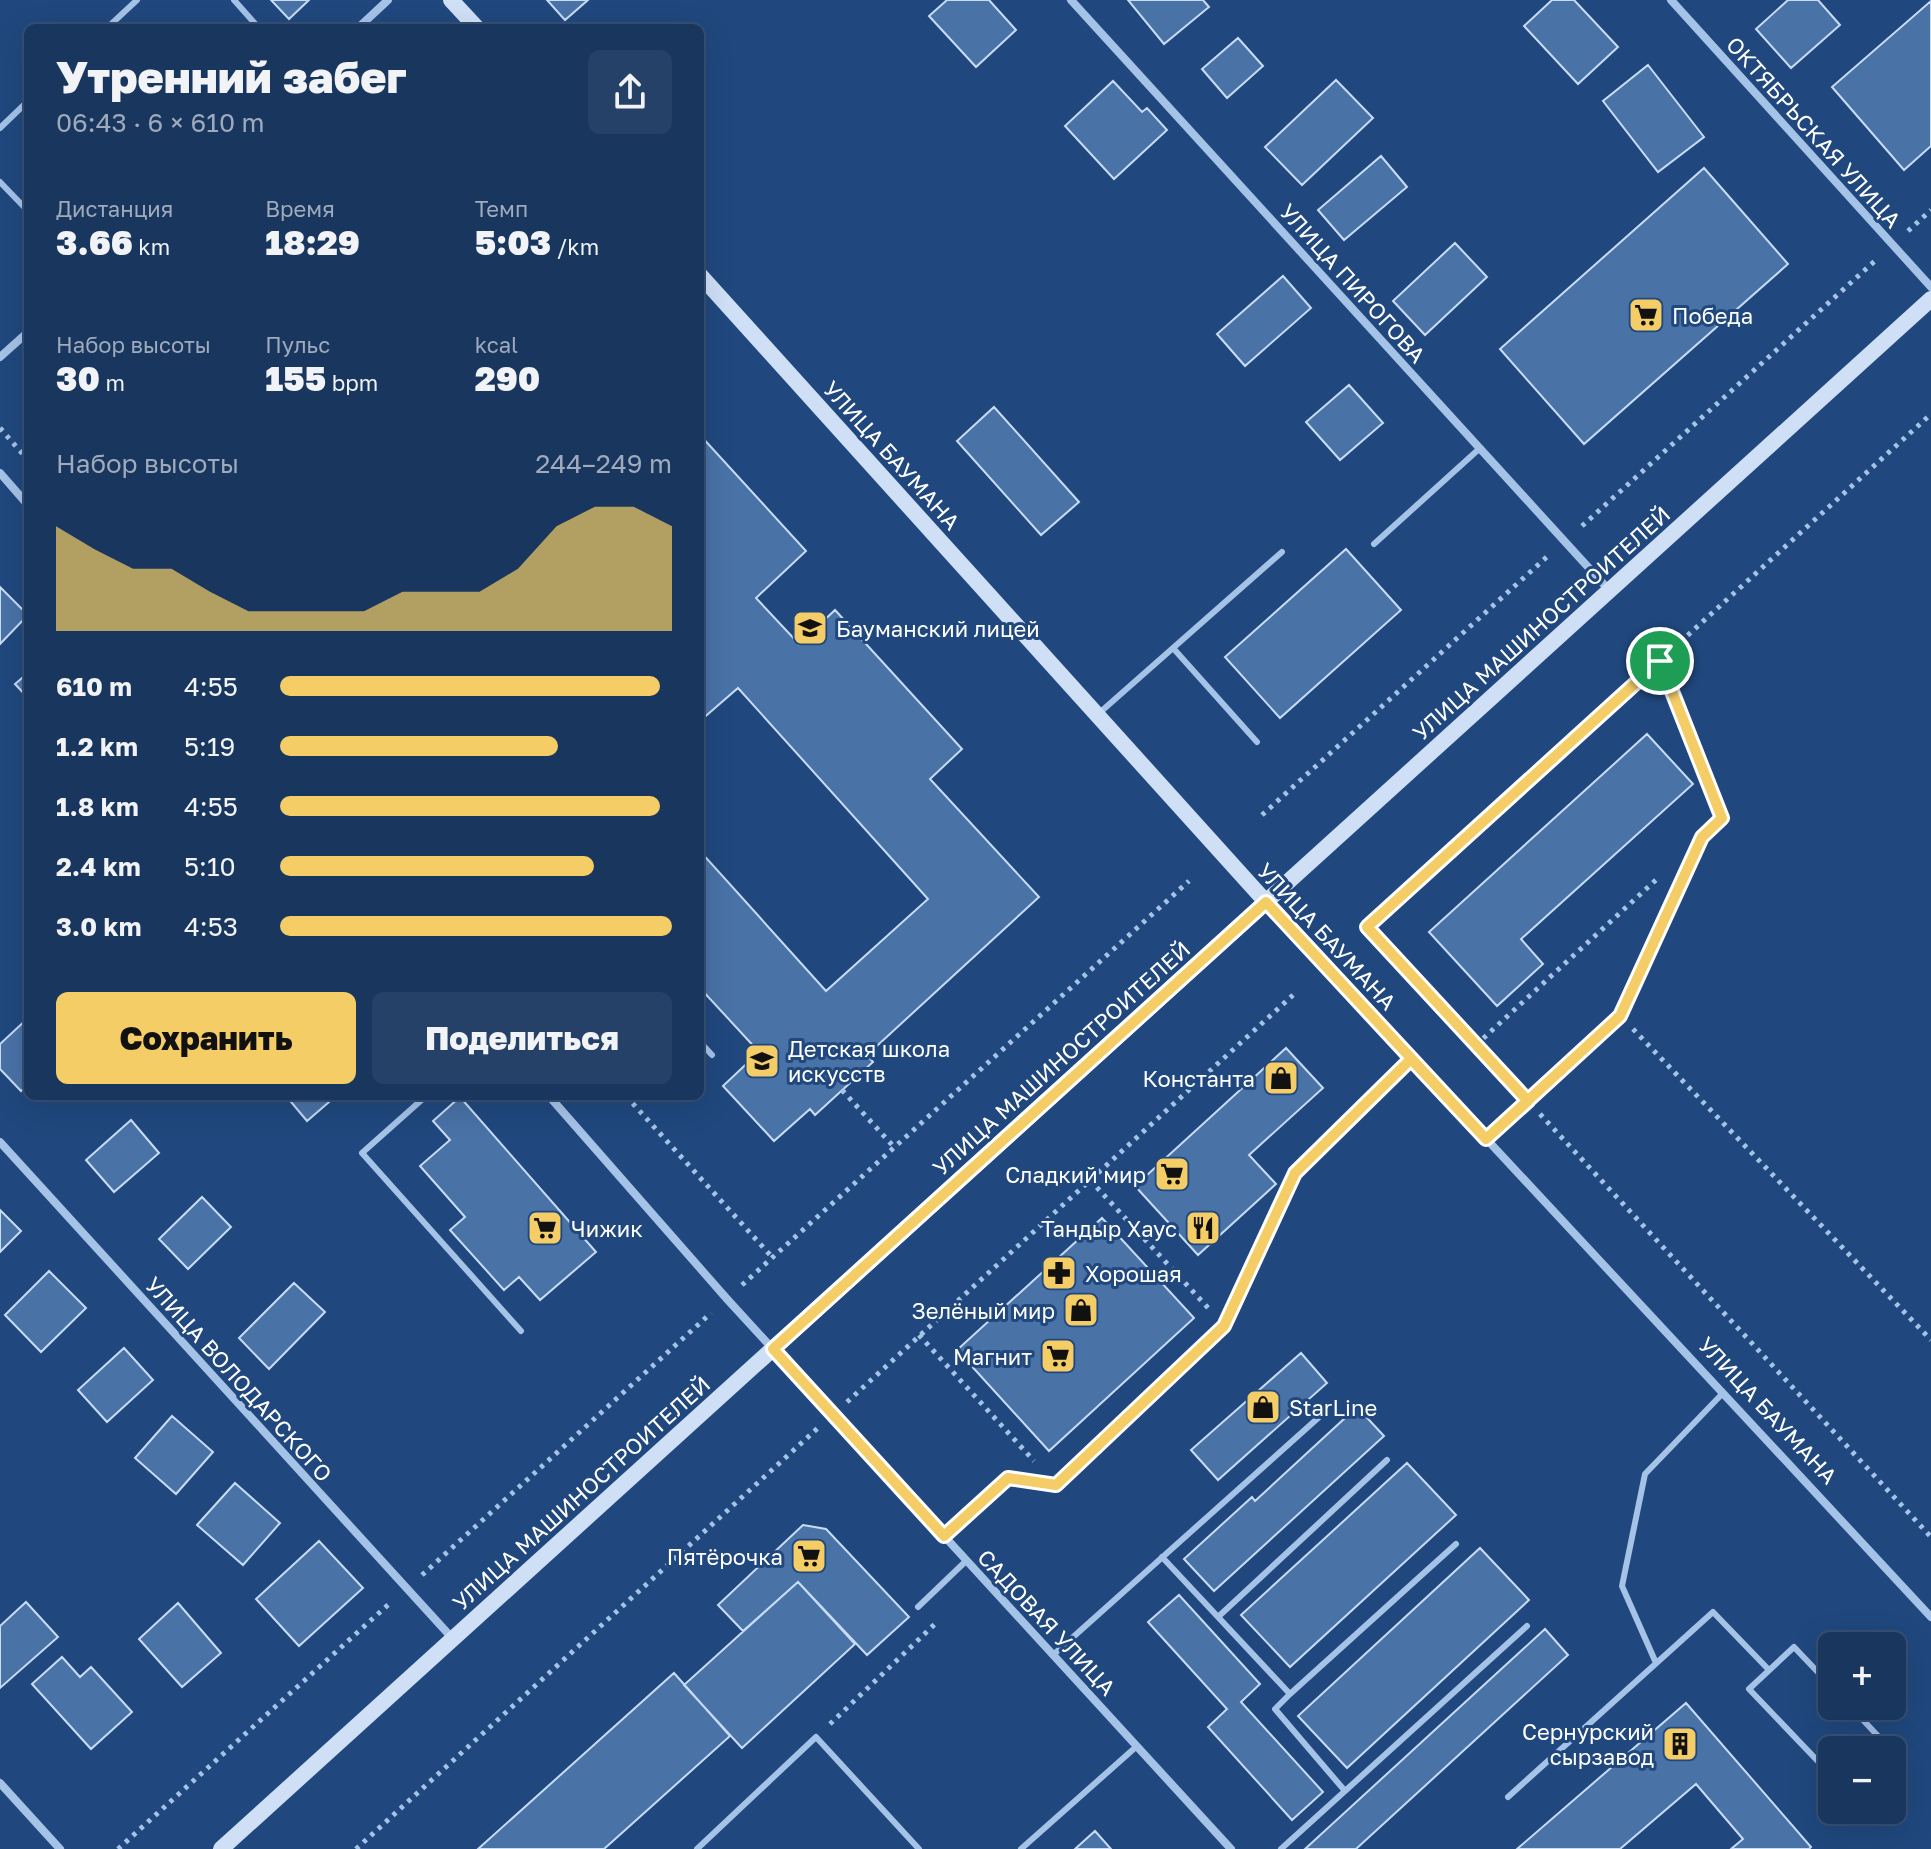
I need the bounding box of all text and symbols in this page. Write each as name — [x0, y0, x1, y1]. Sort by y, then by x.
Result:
street label: ОКТЯБРЬСКАЯ УЛИЦА — [1721, 31, 1907, 233]
text: Утренний забег — [56, 50, 407, 103]
button: share — [588, 50, 672, 134]
text: 06:43 · 6 × 610 m — [56, 107, 265, 138]
text: Дистанция — [56, 195, 173, 222]
text: Время — [265, 195, 335, 222]
text: Темп — [475, 195, 528, 222]
street label: УЛИЦА ПИРОГОВА — [1274, 198, 1432, 368]
text: 3.66 — [56, 222, 133, 262]
text: 18:29 — [265, 222, 360, 262]
text: 5:03 — [475, 222, 551, 262]
text: km — [133, 233, 170, 260]
text: /km — [551, 233, 599, 260]
supermarket icon: Победа — [1627, 296, 1665, 334]
place label: Победа — [1672, 302, 1753, 329]
text: Набор высоты — [56, 331, 211, 358]
text: Пульс — [265, 331, 330, 358]
text: kcal — [475, 331, 518, 358]
text: 30 — [56, 358, 100, 398]
text: 155 — [265, 358, 326, 398]
text: 290 — [475, 358, 540, 398]
text: m — [100, 369, 125, 396]
text: bpm — [326, 369, 378, 396]
street label: УЛИЦА БАУМАНА — [818, 375, 966, 535]
text: Набор высоты — [56, 448, 239, 479]
text: 244–249 m — [535, 448, 672, 479]
street label: УЛИЦА МАШИНОСТРОИТЕЛЕЙ — [1407, 500, 1675, 746]
school or university icon: Бауманский лицей — [791, 609, 829, 647]
place label: Бауманский лицей — [836, 615, 1040, 642]
pin — [1626, 627, 1694, 695]
icon: arrive — [1638, 639, 1682, 683]
text: 610 m — [56, 671, 132, 702]
text: 4:55 — [184, 671, 238, 702]
text: 1.2 km — [56, 731, 138, 762]
text: 5:19 — [184, 731, 235, 762]
text: 1.8 km — [56, 791, 139, 822]
text: 4:55 — [184, 791, 238, 822]
text: 2.4 km — [56, 851, 141, 882]
text: 5:10 — [184, 851, 236, 882]
street label: УЛИЦА БАУМАНА — [1252, 857, 1402, 1015]
text: 3.0 km — [56, 911, 141, 942]
text: 4:53 — [184, 911, 238, 942]
street label: УЛИЦА МАШИНОСТРОИТЕЛЕЙ — [927, 935, 1195, 1181]
button: Сохранить — [56, 992, 356, 1084]
button: Поделиться — [372, 992, 672, 1084]
place label: Детская школа искусств — [788, 1035, 950, 1087]
school or university icon: Детская школа искусств — [743, 1042, 781, 1080]
shop icon: Константа — [1262, 1059, 1300, 1097]
place label: Константа — [1142, 1065, 1255, 1092]
supermarket icon: Сладкий мир — [1153, 1155, 1191, 1193]
place label: Сладкий мир — [1005, 1161, 1146, 1188]
supermarket icon: Чижик — [526, 1209, 564, 1247]
restaurant icon: Тандыр Хаус — [1184, 1209, 1222, 1247]
place label: Чижик — [571, 1215, 643, 1242]
place label: Тандыр Хаус — [1041, 1215, 1177, 1242]
pharmacy icon: Хорошая — [1040, 1254, 1078, 1292]
place label: Хорошая — [1085, 1260, 1182, 1287]
street label: УЛИЦА ВОЛОДАРСКОГО — [140, 1271, 338, 1487]
shop icon: Зелёный мир — [1062, 1291, 1100, 1329]
place label: Зелёный мир — [912, 1297, 1055, 1324]
street label: УЛИЦА БАУМАНА — [1693, 1331, 1843, 1489]
supermarket icon: Магнит — [1039, 1337, 1077, 1375]
place label: Магнит — [953, 1343, 1032, 1370]
street label: УЛИЦА МАШИНОСТРОИТЕЛЕЙ — [447, 1370, 715, 1616]
shop icon: StarLine — [1244, 1388, 1282, 1426]
place label: StarLine — [1289, 1394, 1377, 1421]
supermarket icon: Пятёрочка — [790, 1537, 828, 1575]
place label: Пятёрочка — [667, 1543, 783, 1570]
street label: САДОВАЯ УЛИЦА — [972, 1543, 1122, 1701]
map controls — [1818, 1632, 1906, 1824]
button: + — [1818, 1632, 1906, 1720]
place label: Сернурский сырзавод — [1522, 1718, 1654, 1770]
building icon: Сернурский сырзавод — [1661, 1725, 1699, 1763]
button: − — [1818, 1736, 1906, 1824]

